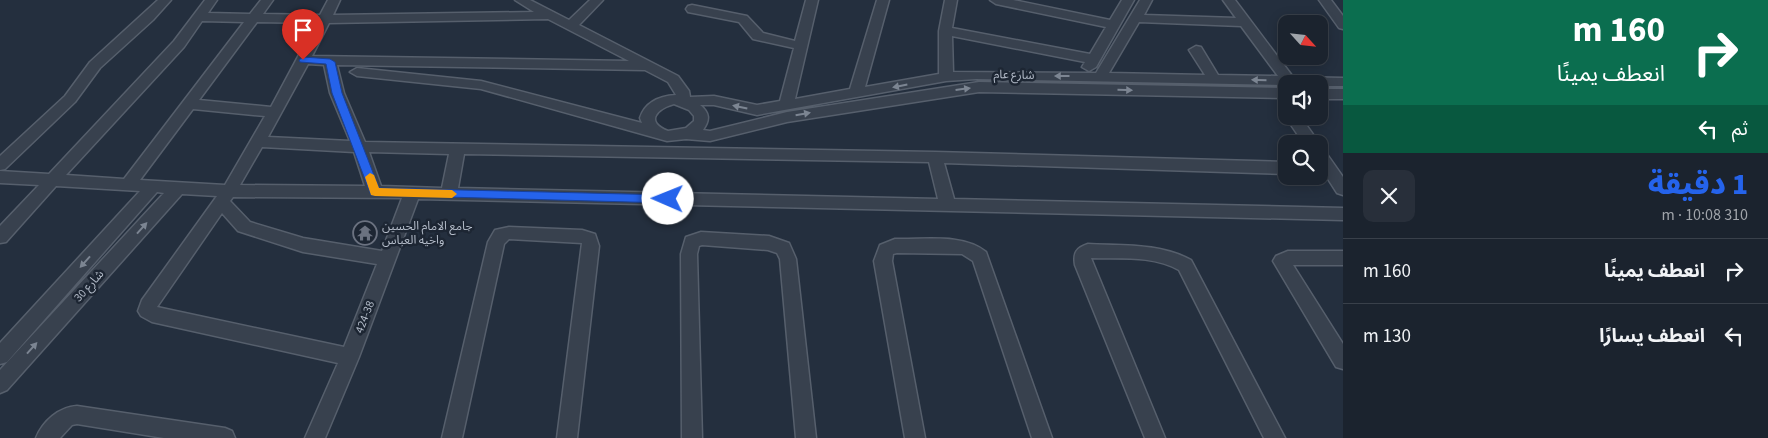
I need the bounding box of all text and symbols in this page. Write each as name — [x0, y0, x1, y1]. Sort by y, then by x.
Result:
text: 160 m — [1573, 5, 1665, 55]
pin — [282, 9, 324, 60]
north arrow — [1278, 15, 1328, 65]
map controls — [1278, 15, 1328, 185]
icon: arrive — [289, 16, 317, 44]
icon: right — [1683, 20, 1748, 85]
text: انعطف يمينًا — [1557, 58, 1665, 90]
street label: شارع عام — [993, 66, 1035, 84]
one-way arrow — [1054, 72, 1070, 80]
button: sound — [1278, 75, 1328, 125]
one-way arrow — [1251, 76, 1267, 84]
one-way arrow — [892, 82, 908, 90]
one-way arrow — [955, 85, 971, 93]
one-way arrow — [1118, 86, 1134, 94]
one-way arrow — [732, 103, 748, 111]
one-way arrow — [795, 110, 811, 118]
icon: left — [1694, 115, 1722, 143]
text: ثم — [1732, 116, 1748, 143]
button: search — [1278, 135, 1328, 185]
text: 1 دقيقة — [1648, 163, 1748, 206]
button: close — [1363, 170, 1415, 222]
position arrow — [641, 172, 693, 224]
text: 310 m · 10:08 — [1661, 204, 1748, 226]
place label: جامع الامام الحسين واخيه العباس — [382, 218, 473, 249]
temple icon: جامع الامام الحسين واخيه العباس — [352, 220, 378, 246]
one-way arrow — [136, 222, 148, 234]
one-way arrow — [79, 255, 91, 267]
icon: right — [1720, 257, 1748, 285]
text: 160 m — [1363, 258, 1411, 285]
text: انعطف يمينًا — [1604, 258, 1705, 285]
street label: شارع 30 — [70, 266, 108, 306]
street label: 424-38 — [351, 298, 379, 336]
icon: left — [1720, 322, 1748, 350]
text: 130 m — [1363, 323, 1411, 350]
text: انعطف يسارًا — [1599, 323, 1705, 350]
one-way arrow — [26, 342, 38, 354]

